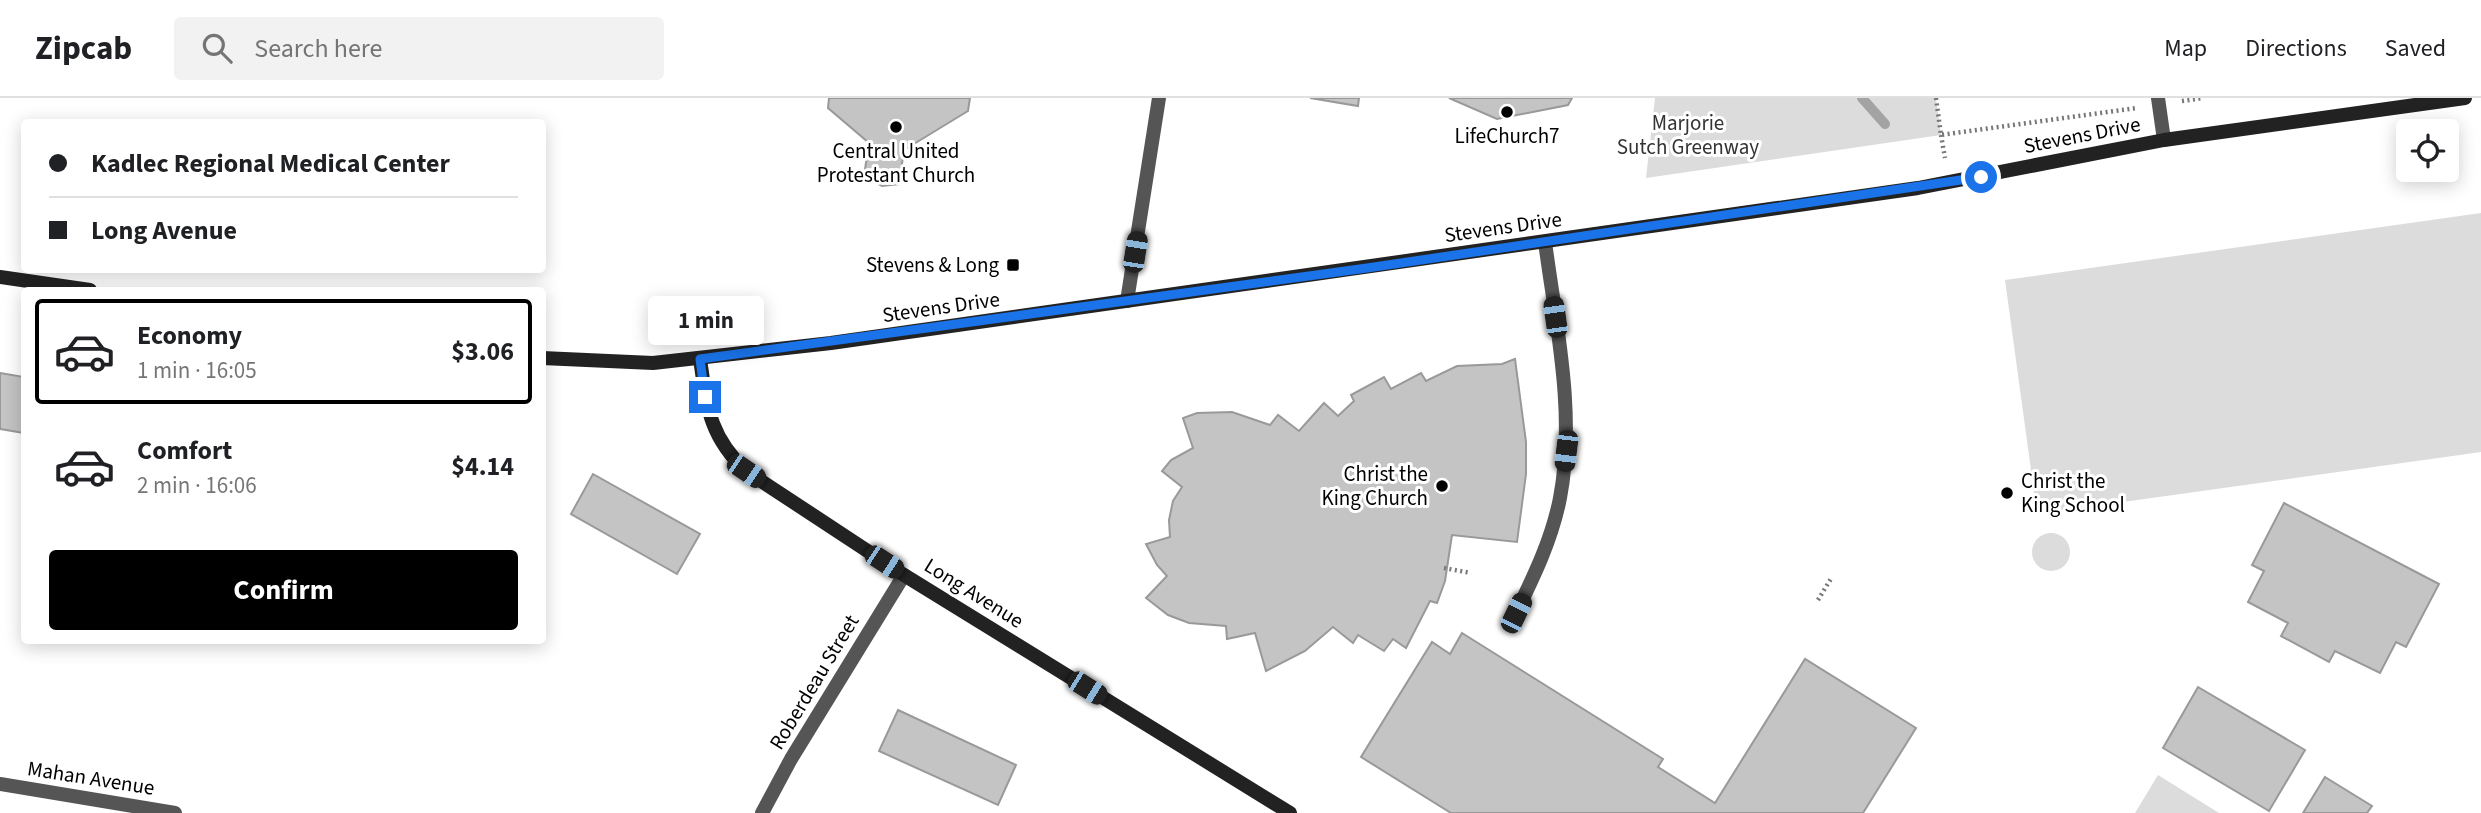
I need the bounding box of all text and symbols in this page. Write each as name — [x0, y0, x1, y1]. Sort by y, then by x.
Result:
search box — [174, 17, 664, 80]
text: Zipcab — [35, 25, 132, 72]
icon: search — [198, 29, 236, 67]
text: Search here — [254, 30, 382, 67]
text: Map — [2164, 31, 2207, 66]
text: Directions — [2245, 31, 2347, 66]
text: Saved — [2385, 31, 2446, 66]
marker: LifeChurch7 — [1499, 104, 1515, 120]
park label: Marjorie Sutch Greenway — [1617, 108, 1759, 162]
street label: Stevens Drive — [2021, 109, 2143, 161]
marker: Central United Protestant Church — [888, 119, 904, 135]
map controls — [2396, 119, 2459, 182]
button: locate — [2396, 119, 2459, 182]
place label: LifeChurch7 — [1454, 121, 1560, 151]
place label: Central United Protestant Church — [817, 136, 975, 190]
text: Kadlec Regional Medical Center — [91, 145, 450, 182]
route start — [1965, 161, 1997, 193]
street label: Stevens Drive — [1442, 204, 1564, 250]
text: Long Avenue — [91, 212, 237, 249]
car — [1122, 230, 1149, 274]
place label: Stevens & Long — [866, 250, 999, 280]
marker: Stevens & Long — [1005, 257, 1021, 273]
street label: Stevens Drive — [880, 284, 1002, 330]
car — [1542, 295, 1569, 339]
callout: 1 min — [647, 296, 763, 344]
text: 1 min — [678, 304, 734, 337]
text: Economy — [137, 317, 242, 354]
icon: car — [53, 320, 116, 383]
text: $3.06 — [451, 333, 514, 370]
text: 1 min · 16:05 — [137, 354, 257, 387]
route end — [689, 381, 721, 413]
car — [1554, 429, 1579, 473]
text: Comfort — [137, 432, 232, 469]
icon: car — [53, 435, 116, 498]
text: $4.14 — [451, 448, 514, 485]
car — [723, 451, 770, 491]
place label: Christ the King Church — [1321, 459, 1428, 513]
place label: Christ the King School — [2021, 466, 2125, 520]
text: 2 min · 16:06 — [137, 469, 257, 502]
marker: Christ the King Church — [1434, 478, 1450, 494]
marker: Christ the King School — [1999, 485, 2015, 501]
car — [861, 542, 908, 582]
button: Confirm — [49, 550, 518, 630]
street label: Long Avenue — [918, 551, 1030, 635]
car — [1498, 590, 1535, 636]
street label: Roberdeau Street — [762, 609, 866, 755]
car — [1064, 668, 1111, 708]
street label: Mahan Avenue — [25, 753, 157, 803]

